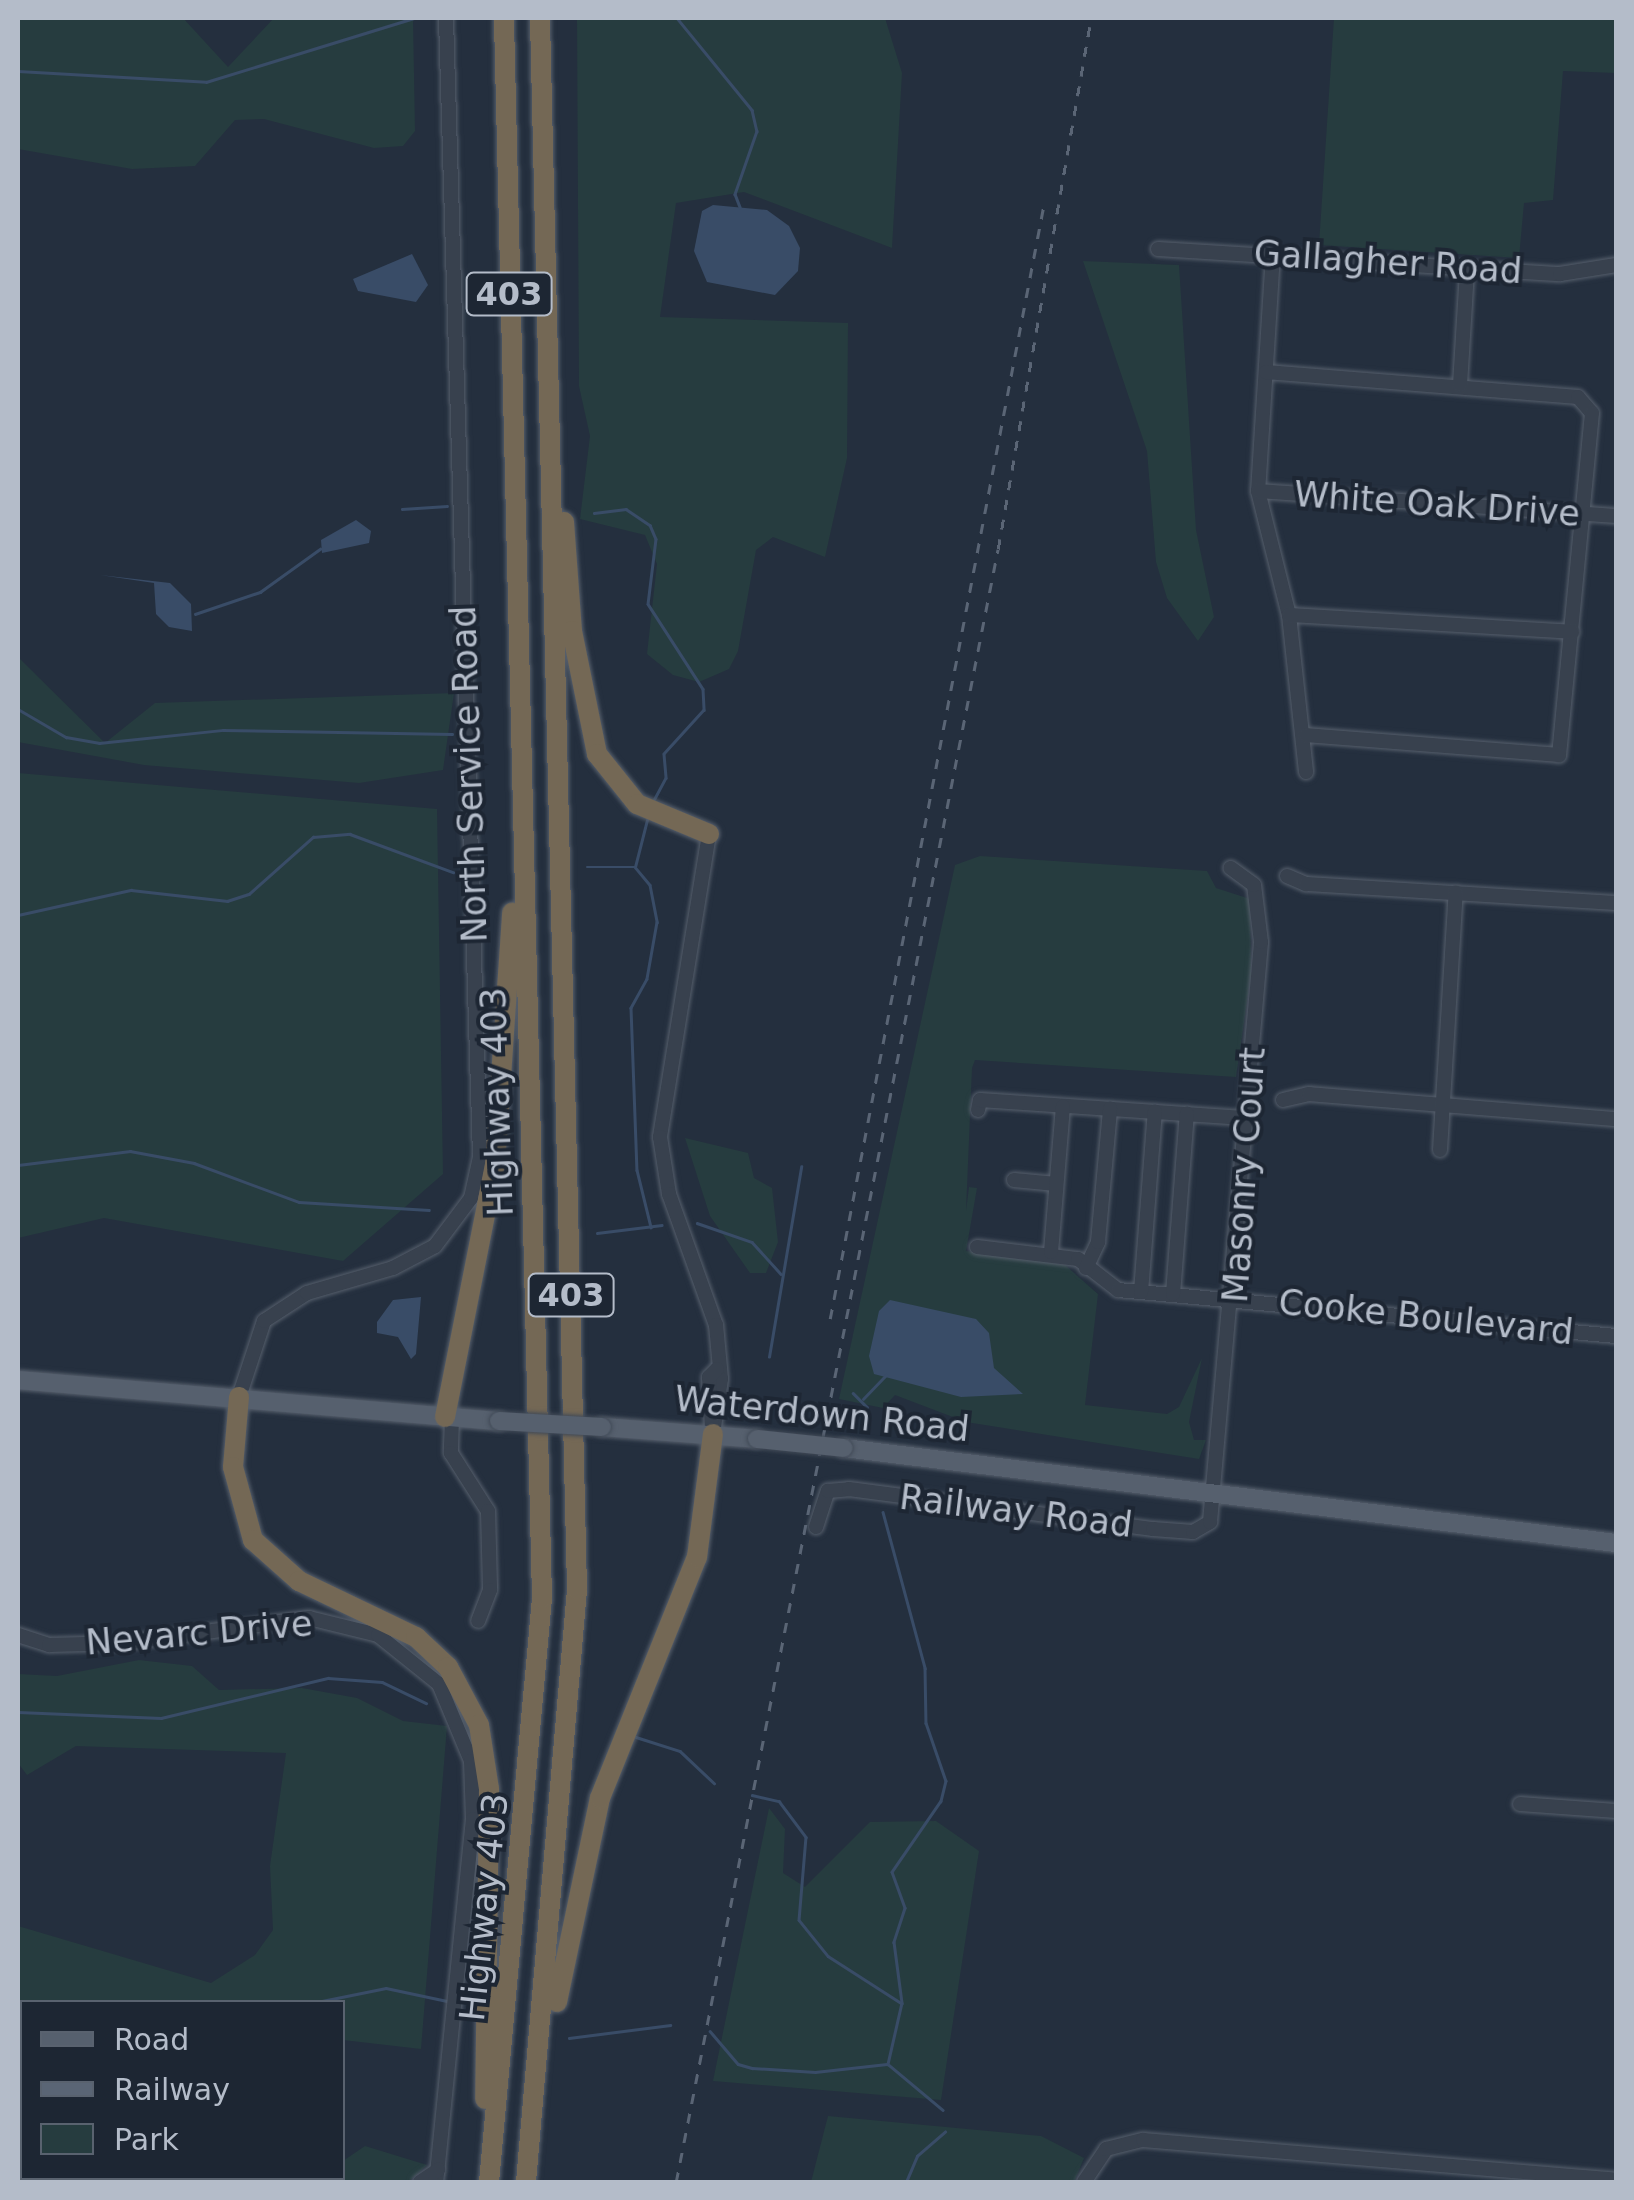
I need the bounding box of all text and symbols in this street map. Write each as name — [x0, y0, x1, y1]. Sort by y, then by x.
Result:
street label: Gallagher Road — [1252, 232, 1524, 292]
road number: 403 — [464, 267, 554, 321]
street label: White Oak Drive — [1293, 473, 1581, 535]
street label: North Service Road — [442, 605, 496, 943]
street label: Highway 403 — [472, 987, 522, 1217]
street label: Masonry Court — [1214, 1046, 1274, 1304]
road number: 403 — [526, 1268, 616, 1322]
street label: Cooke Boulevard — [1277, 1281, 1575, 1353]
street label: Waterdown Road — [672, 1378, 972, 1450]
street label: Railway Road — [897, 1476, 1135, 1546]
street label: Nevarc Drive — [84, 1602, 314, 1664]
street label: Highway 403 — [451, 1791, 517, 2023]
legend — [20, 2000, 345, 2180]
text: Road — [114, 2022, 189, 2057]
text: Railway — [114, 2072, 230, 2107]
text: Park — [114, 2122, 179, 2157]

